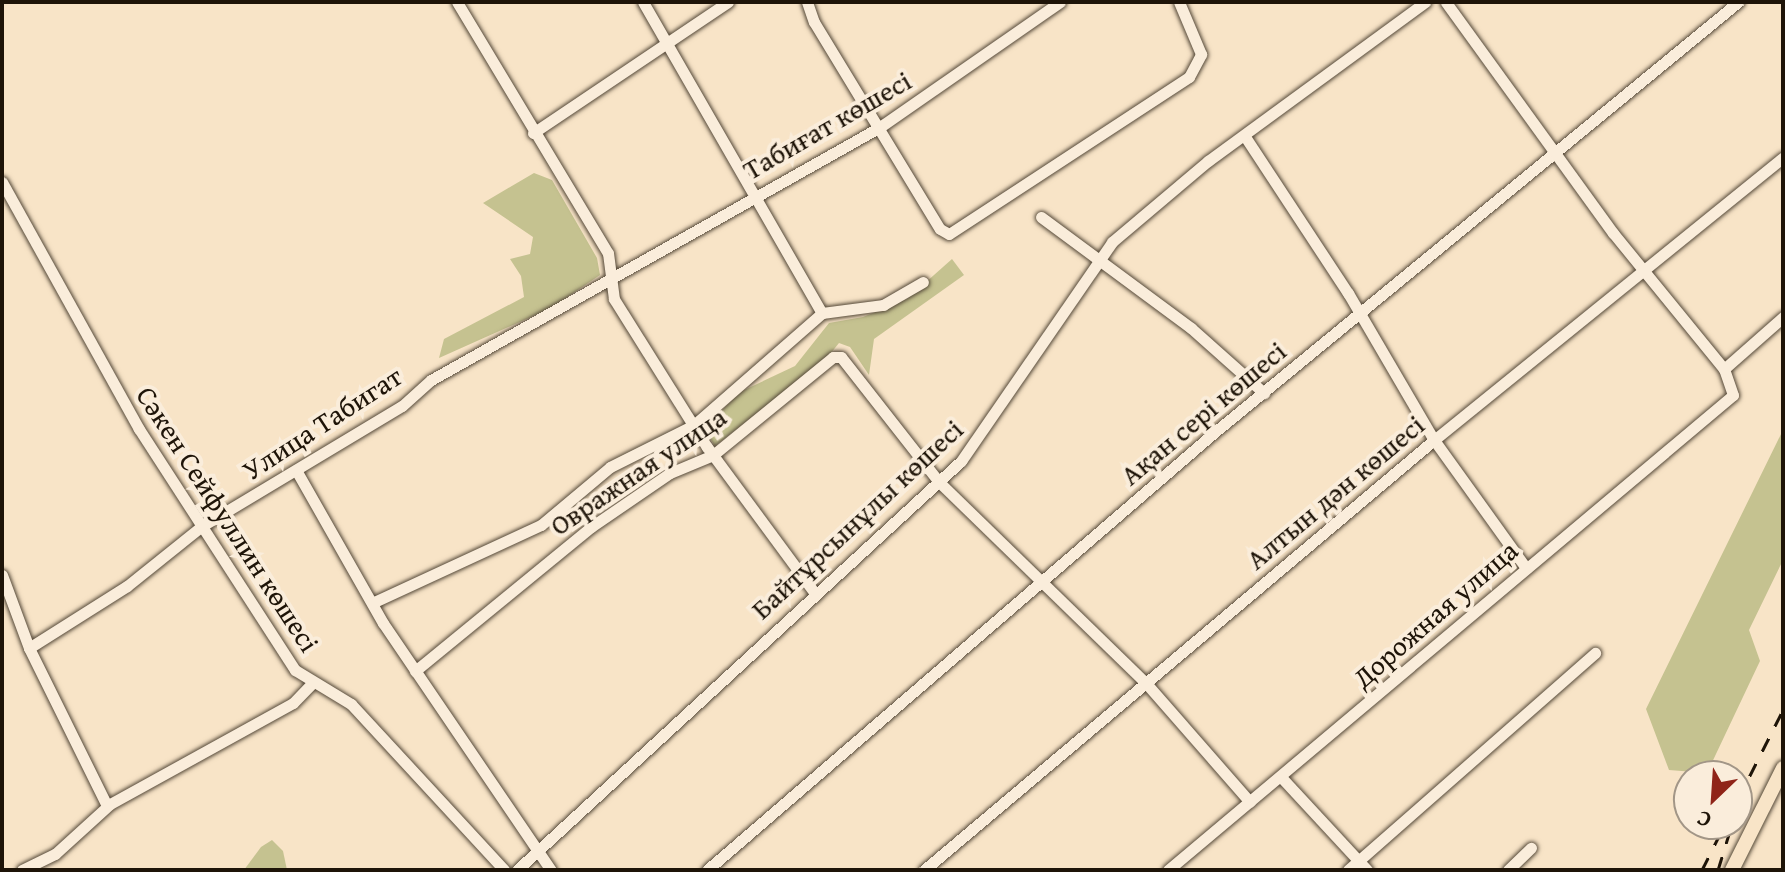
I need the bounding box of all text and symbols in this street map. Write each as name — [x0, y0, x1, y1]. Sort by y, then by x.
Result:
street label: Табиғат көшесі — [737, 63, 917, 187]
street label: Ақан сері көшесі — [1113, 334, 1293, 492]
street label: Улица Табигат — [236, 359, 408, 487]
street label: Сәкен Сейфуллин көшесі — [130, 380, 326, 658]
street label: Овражная улица — [544, 400, 732, 542]
street label: Алтын дән көшесі — [1239, 408, 1431, 576]
street label: Байтұрсынұлы көшесі — [744, 412, 970, 626]
street label: Дорожная улица — [1346, 533, 1524, 695]
north arrow — [1673, 760, 1753, 840]
text: С — [1691, 803, 1716, 837]

